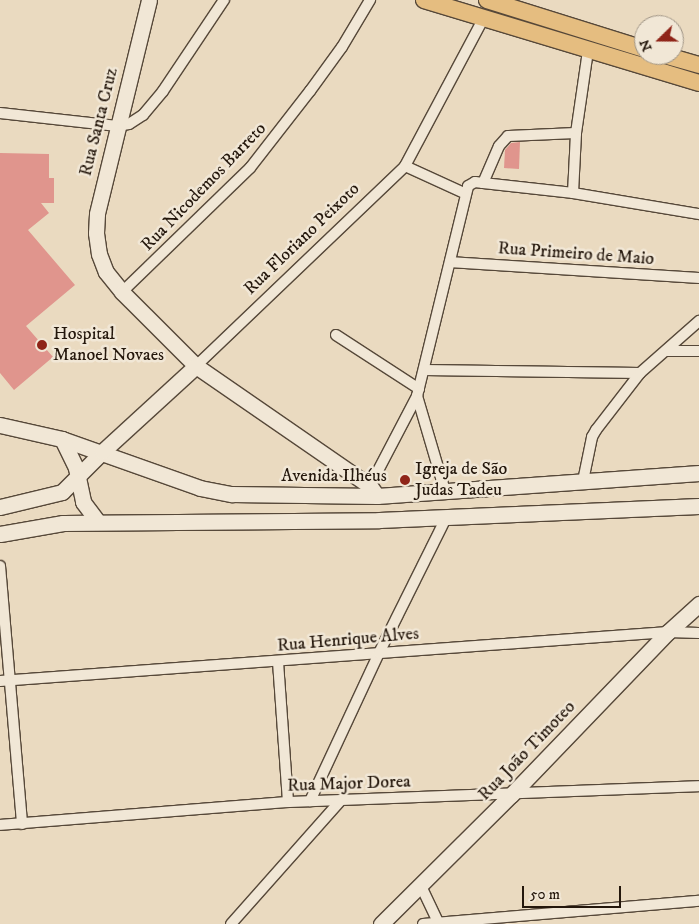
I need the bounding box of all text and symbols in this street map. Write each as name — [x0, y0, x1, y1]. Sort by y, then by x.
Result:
north arrow — [634, 15, 684, 65]
text: N — [636, 37, 657, 54]
street label: Rua Santa Cruz — [75, 66, 123, 178]
street label: Rua Nicodemos Barreto — [137, 118, 271, 256]
street label: Rua Floriano Peixoto — [240, 178, 364, 300]
street label: Rua Primeiro de Maio — [497, 238, 655, 270]
place label: Hospital Manoel Novaes — [53, 324, 164, 366]
marker: Hospital Manoel Novaes — [35, 338, 49, 352]
place label: Igreja de São Judas Tadeu — [415, 459, 507, 502]
street label: Avenida Ilhéus — [281, 465, 387, 487]
marker: Igreja de São Judas Tadeu — [399, 474, 411, 486]
street label: Rua Henrique Alves — [276, 623, 420, 657]
street label: Rua João Timoteo — [474, 697, 580, 805]
street label: Rua Major Dorea — [287, 771, 411, 797]
scale bar — [524, 876, 623, 908]
text: 50 m — [530, 885, 560, 904]

